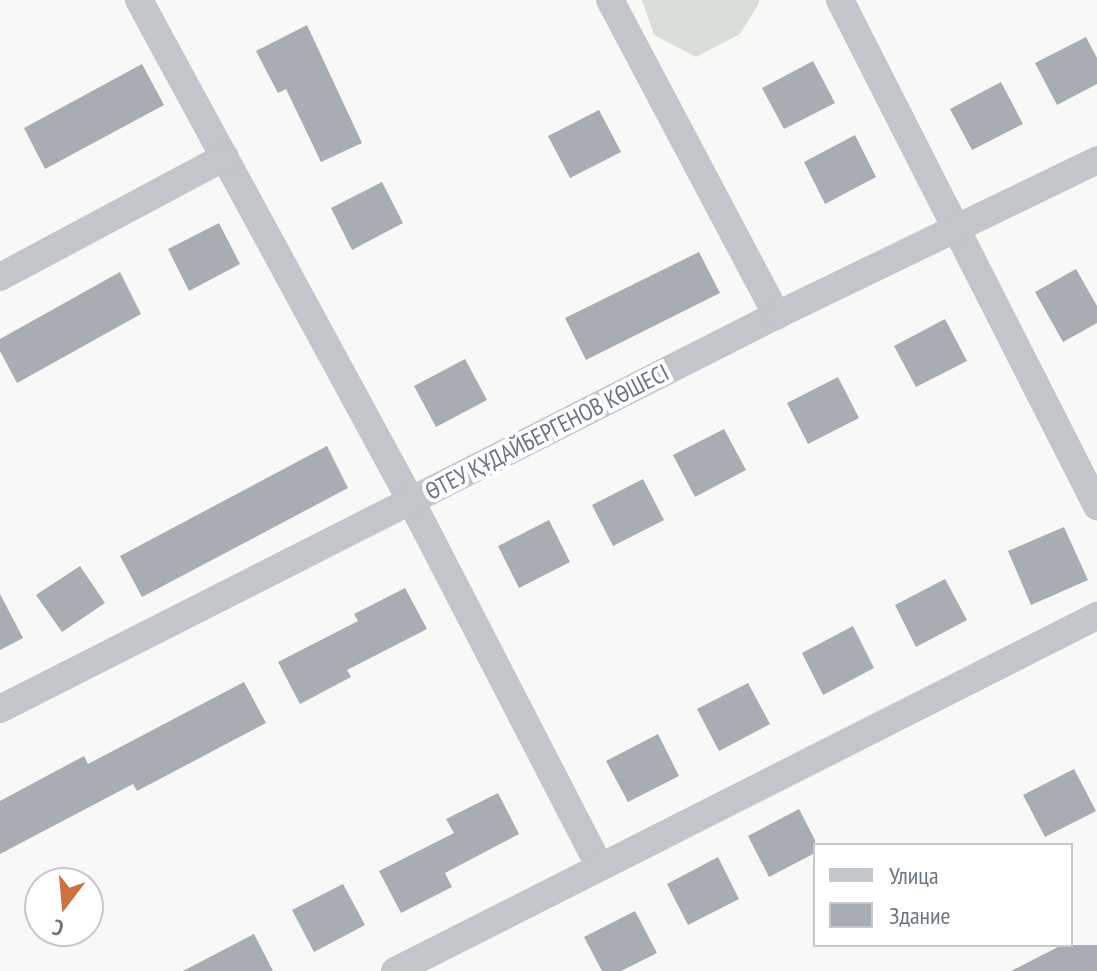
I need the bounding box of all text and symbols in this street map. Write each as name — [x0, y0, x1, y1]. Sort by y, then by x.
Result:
street label: ӨТЕУ ҚҰДАЙБЕРГЕНОВ КӨШЕСІ — [420, 358, 674, 506]
legend — [813, 843, 1073, 947]
text: Улица — [889, 860, 939, 891]
north arrow — [24, 867, 104, 947]
text: Здание — [889, 900, 950, 931]
text: С — [49, 913, 67, 943]

